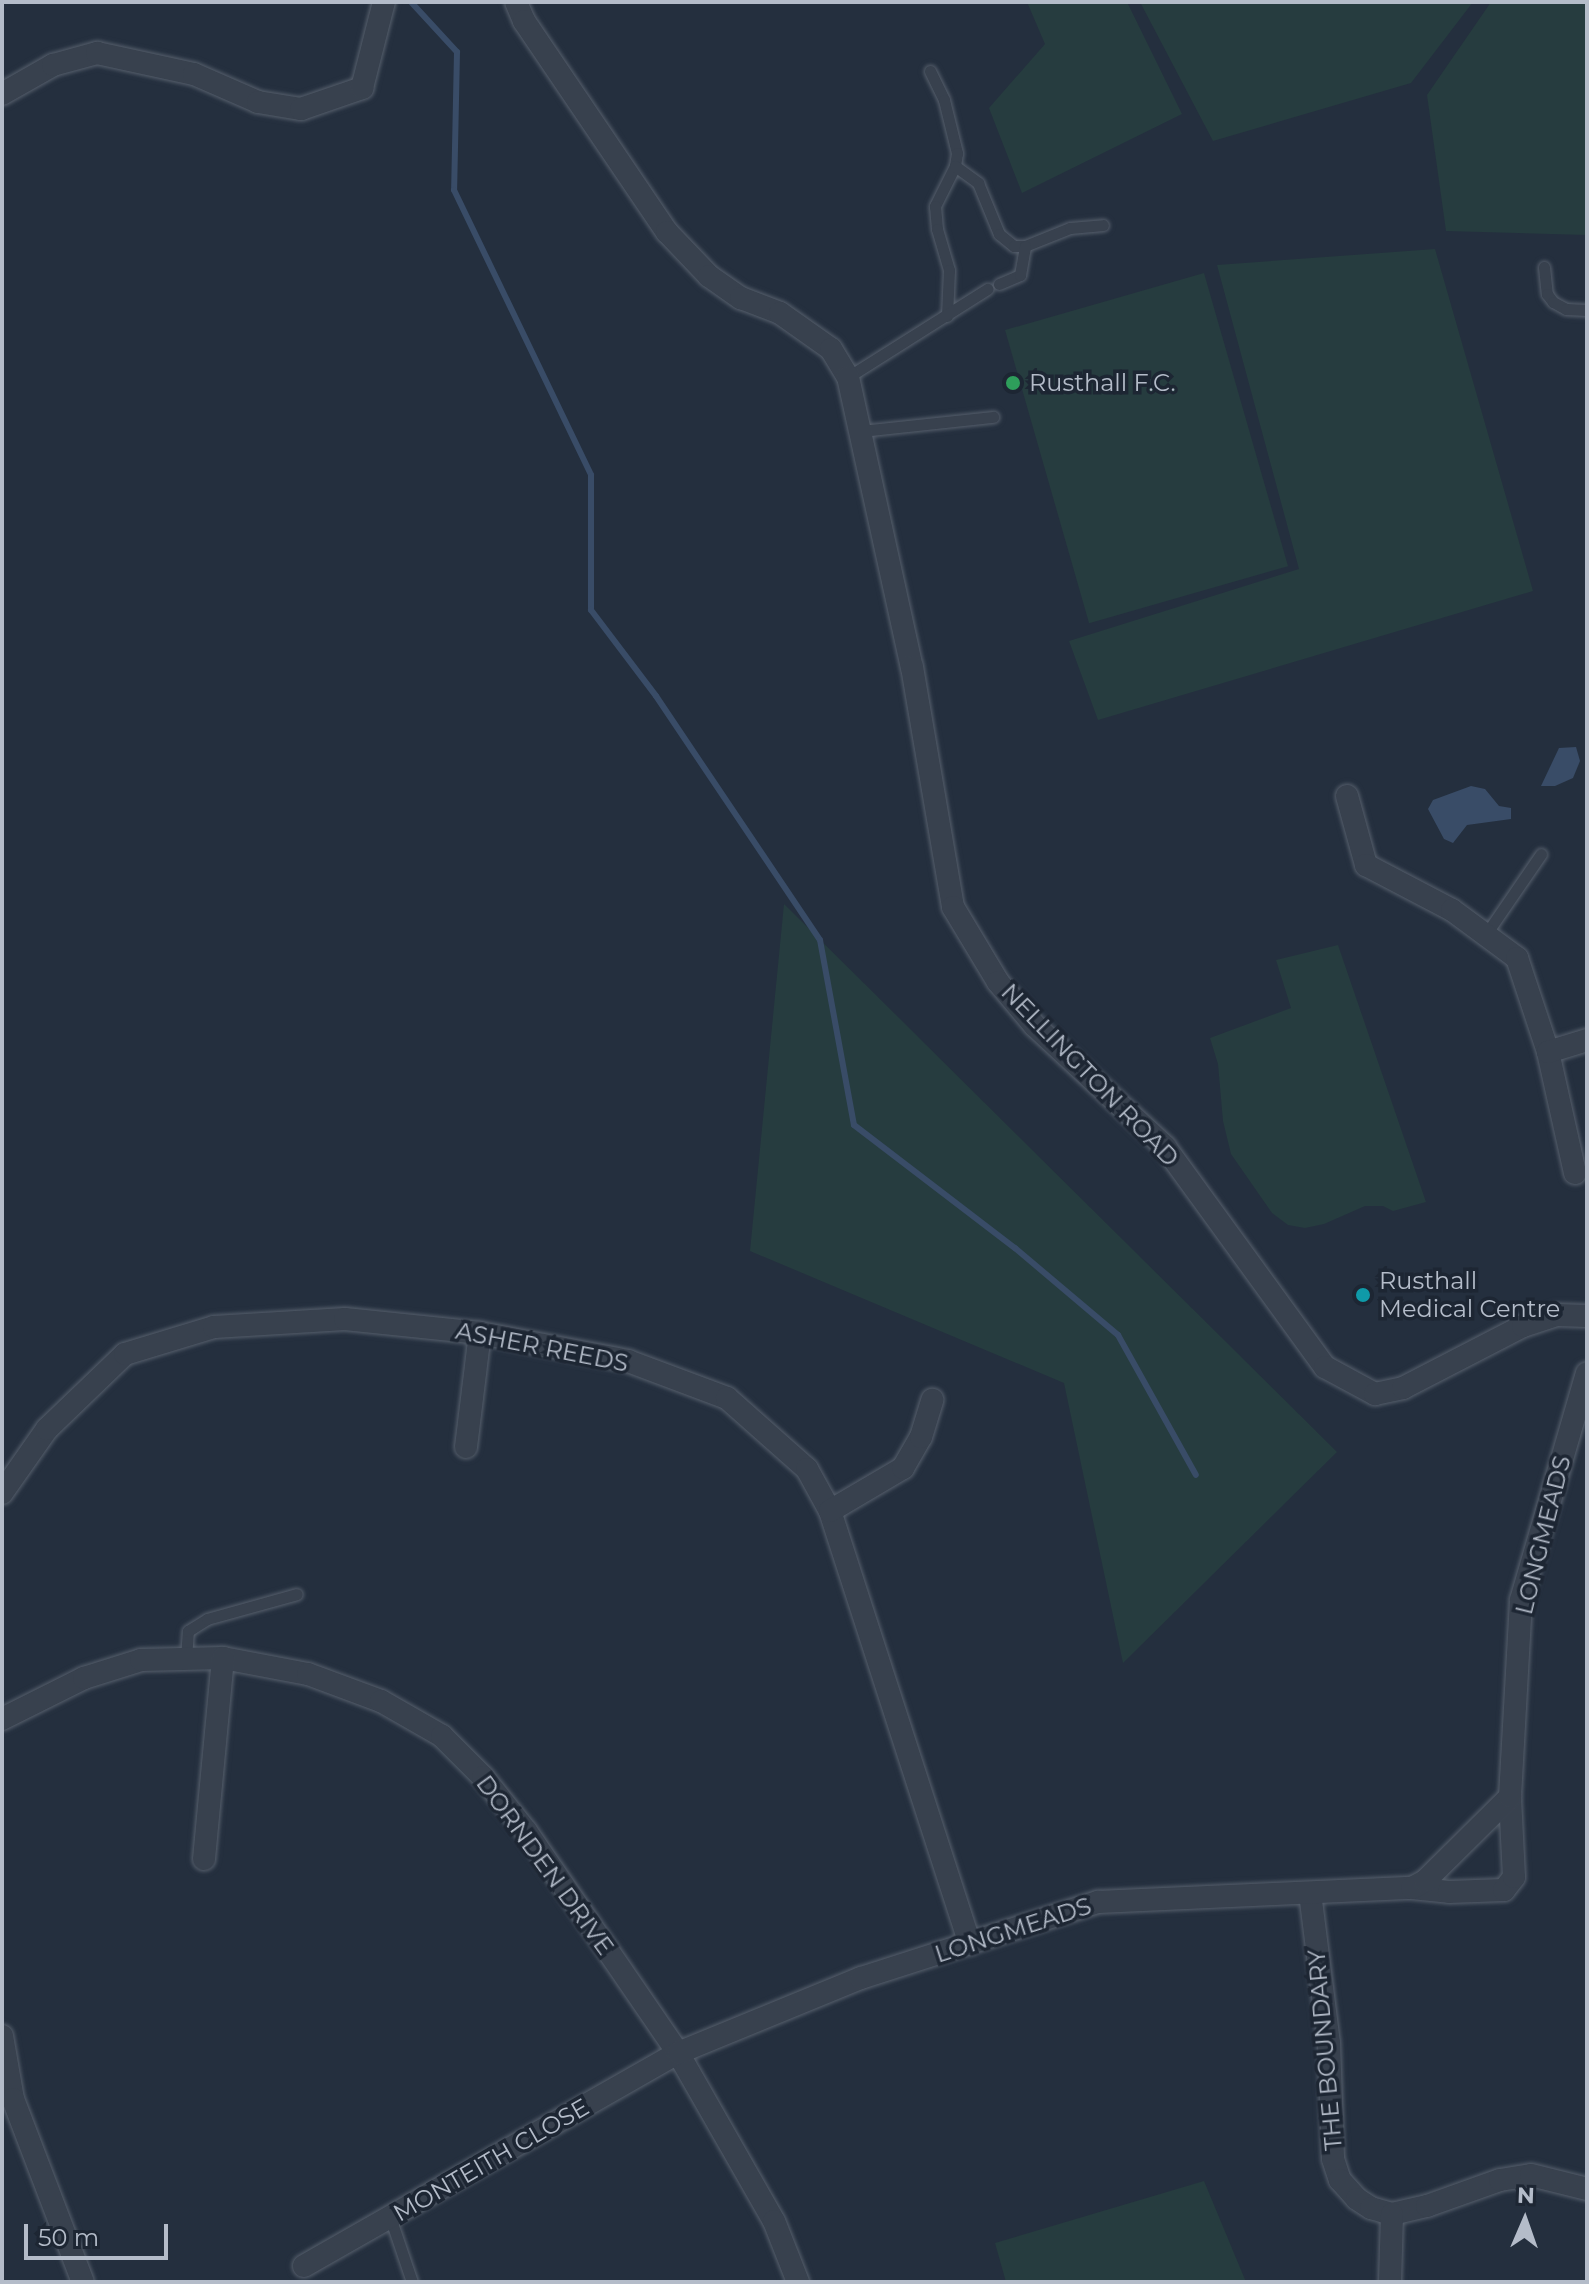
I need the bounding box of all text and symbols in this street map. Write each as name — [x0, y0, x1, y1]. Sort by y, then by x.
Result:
place label: Rusthall F.C. — [1029, 369, 1176, 397]
marker: Rusthall F.C. — [1004, 374, 1022, 392]
street label: NELLINGTON ROAD — [995, 978, 1185, 1172]
place label: Rusthall Medical Centre — [1379, 1267, 1560, 1323]
marker: Rusthall Medical Centre — [1354, 1286, 1372, 1304]
street label: ASHER REEDS — [453, 1316, 631, 1378]
street label: LONGMEADS — [1509, 1453, 1577, 1617]
street label: DORNDEN DRIVE — [470, 1770, 620, 1960]
street label: LONGMEADS — [931, 1891, 1095, 1969]
street label: THE BOUNDARY — [1302, 1948, 1348, 2152]
street label: MONTEITH CLOSE — [388, 2092, 594, 2228]
north arrow — [1485, 2180, 1565, 2260]
text: N — [1516, 2182, 1535, 2209]
scale bar — [28, 2208, 172, 2258]
text: 50 m — [38, 2223, 99, 2252]

